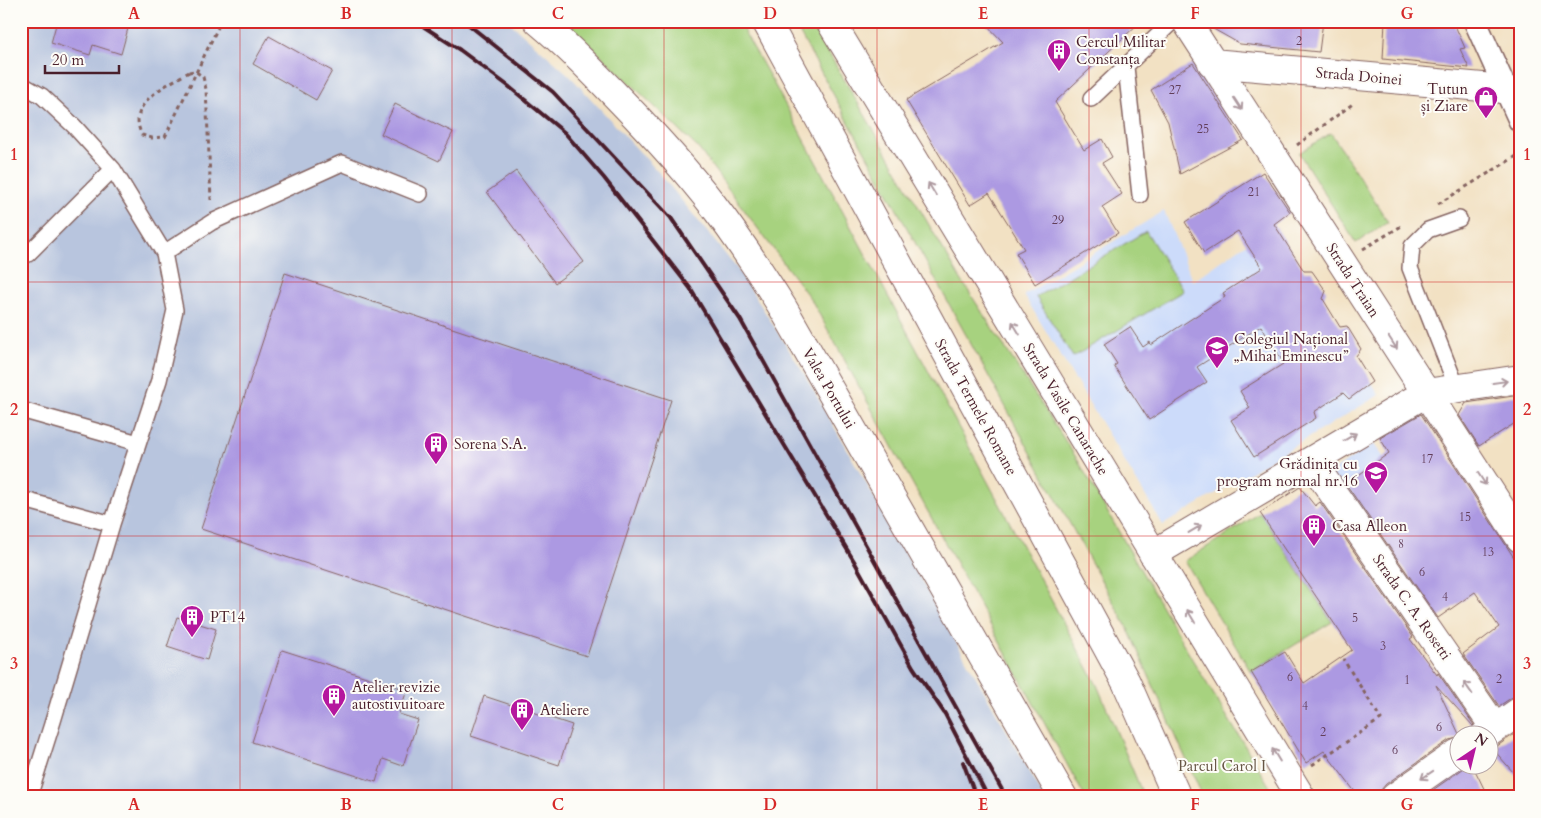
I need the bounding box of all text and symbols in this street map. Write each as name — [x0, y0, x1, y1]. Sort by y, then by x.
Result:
text: A — [128, 3, 140, 25]
text: B — [340, 3, 352, 25]
text: C — [552, 3, 564, 25]
text: D — [763, 3, 777, 25]
text: E — [978, 3, 988, 25]
text: F — [1190, 3, 1200, 25]
text: G — [1400, 3, 1414, 25]
place label: Cercul Militar Constanța — [1076, 32, 1166, 69]
house number: 2 — [1296, 33, 1302, 49]
building icon: Cercul Militar Constanța — [1046, 38, 1072, 72]
scale bar — [45, 42, 119, 74]
text: 20 m — [52, 50, 84, 70]
street label: Strada Doinei — [1315, 62, 1403, 90]
place label: Tutun și Ziare — [1421, 79, 1468, 116]
house number: 27 — [1169, 82, 1181, 98]
shop icon: Tutun și Ziare — [1473, 85, 1499, 119]
one-way arrow — [1234, 96, 1244, 110]
house number: 25 — [1197, 121, 1209, 137]
text: 1 — [10, 144, 18, 166]
text: 1 — [1523, 144, 1531, 166]
one-way arrow — [926, 182, 936, 196]
house number: 21 — [1248, 184, 1260, 200]
house number: 29 — [1052, 212, 1064, 228]
street label: Strada Traian — [1321, 239, 1385, 321]
one-way arrow — [1011, 321, 1021, 335]
place label: Colegiul Național „Mihai Eminescu” — [1234, 329, 1349, 366]
street label: Strada Termele Romane — [930, 335, 1022, 479]
school or university icon: Colegiul Național „Mihai Eminescu” — [1204, 335, 1230, 369]
one-way arrow — [1388, 336, 1398, 350]
street label: Strada Vasile Canarache — [1019, 339, 1114, 479]
street label: Valea Portului — [798, 344, 860, 432]
one-way arrow — [1492, 377, 1508, 387]
text: 2 — [10, 399, 18, 421]
text: 2 — [1523, 399, 1531, 421]
building icon: Sorena S.A. — [423, 431, 449, 465]
one-way arrow — [1343, 432, 1357, 442]
place label: Sorena S.A. — [454, 434, 527, 454]
house number: 17 — [1421, 451, 1433, 467]
place label: Grădinița cu program normal nr.16 — [1217, 454, 1358, 491]
school or university icon: Grădinița cu program normal nr.16 — [1363, 460, 1389, 494]
one-way arrow — [1477, 472, 1487, 486]
house number: 15 — [1459, 509, 1471, 525]
building icon: Casa Alleon — [1301, 513, 1327, 547]
place label: Casa Alleon — [1332, 516, 1408, 536]
one-way arrow — [1188, 523, 1202, 533]
house number: 8 — [1398, 536, 1404, 552]
house number: 13 — [1482, 544, 1494, 560]
street label: Strada C. A. Rosetti — [1368, 550, 1456, 664]
house number: 6 — [1419, 564, 1425, 580]
house number: 4 — [1442, 589, 1448, 605]
building icon: PT14 — [179, 604, 205, 638]
place label: PT14 — [210, 607, 246, 627]
one-way arrow — [1186, 610, 1196, 624]
house number: 5 — [1352, 610, 1358, 626]
house number: 3 — [1380, 638, 1386, 654]
text: 3 — [10, 653, 18, 675]
text: 3 — [1523, 653, 1531, 675]
house number: 6 — [1287, 669, 1293, 685]
house number: 2 — [1496, 671, 1502, 687]
house number: 1 — [1404, 672, 1410, 688]
place label: Atelier revizie autostivuitoare — [352, 677, 445, 714]
one-way arrow — [1463, 681, 1473, 695]
building icon: Atelier revizie autostivuitoare — [321, 683, 347, 717]
building icon: Ateliere — [509, 697, 535, 731]
house number: 4 — [1302, 698, 1308, 714]
place label: Ateliere — [540, 700, 590, 720]
house number: 6 — [1436, 719, 1442, 735]
house number: 2 — [1320, 724, 1326, 740]
north arrow — [1448, 726, 1498, 776]
text: N — [1471, 728, 1492, 751]
house number: 6 — [1392, 742, 1398, 758]
one-way arrow — [1270, 749, 1280, 763]
park label: Parcul Carol I — [1178, 756, 1266, 776]
one-way arrow — [1420, 770, 1434, 780]
text: A — [128, 794, 140, 816]
text: B — [340, 794, 352, 816]
text: C — [552, 794, 564, 816]
text: D — [763, 794, 777, 816]
text: E — [978, 794, 988, 816]
text: F — [1190, 794, 1200, 816]
text: G — [1400, 794, 1414, 816]

